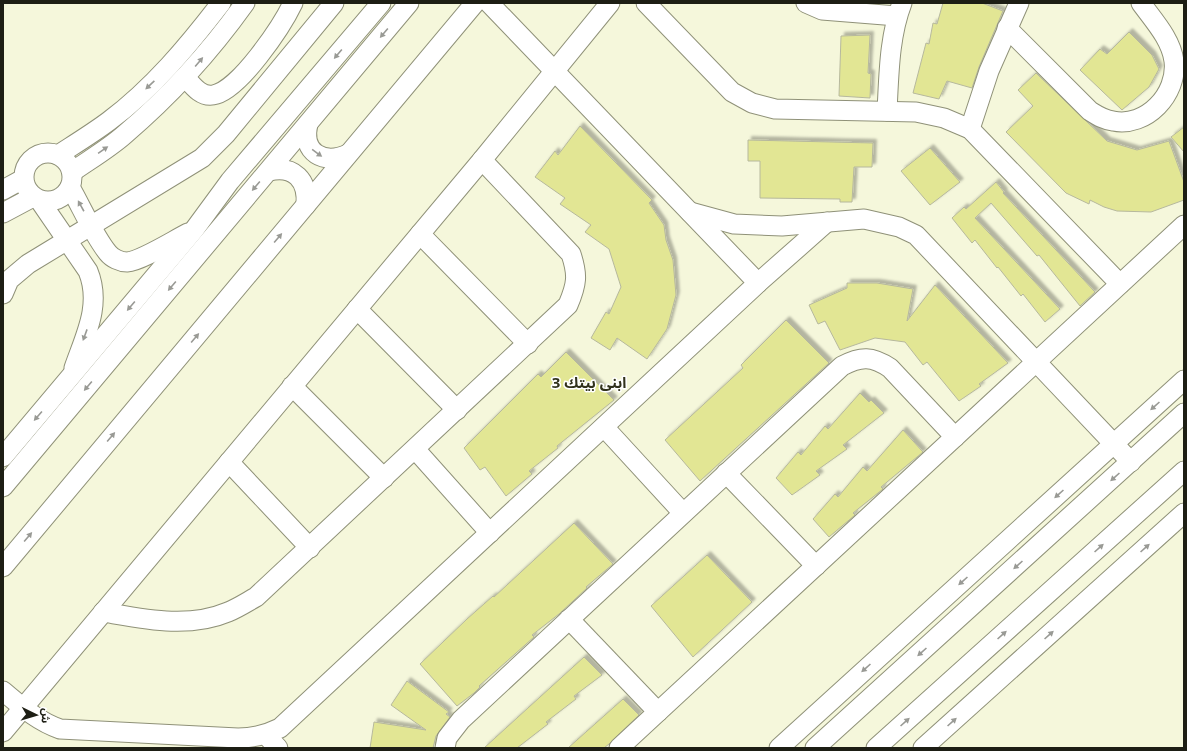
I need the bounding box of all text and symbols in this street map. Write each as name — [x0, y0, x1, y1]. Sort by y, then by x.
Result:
one-way arrow — [380, 28, 388, 38]
one-way arrow — [334, 49, 343, 60]
one-way arrow — [195, 57, 204, 68]
one-way arrow — [145, 80, 155, 90]
one-way arrow — [98, 146, 109, 154]
one-way arrow — [312, 149, 323, 157]
one-way arrow — [251, 181, 260, 192]
one-way arrow — [77, 200, 84, 212]
one-way arrow — [274, 233, 283, 243]
one-way arrow — [168, 281, 177, 291]
one-way arrow — [127, 300, 135, 311]
one-way arrow — [82, 329, 88, 341]
one-way arrow — [190, 332, 199, 343]
district label: ابنى بيتك 3 — [552, 367, 626, 399]
one-way arrow — [84, 380, 93, 391]
one-way arrow — [1150, 401, 1160, 411]
one-way arrow — [34, 411, 43, 421]
one-way arrow — [107, 432, 116, 443]
one-way arrow — [1109, 473, 1120, 482]
one-way arrow — [1054, 489, 1064, 498]
one-way arrow — [24, 532, 33, 542]
one-way arrow — [1094, 544, 1103, 553]
one-way arrow — [1141, 544, 1150, 553]
one-way arrow — [1013, 560, 1023, 569]
one-way arrow — [958, 576, 968, 586]
one-way arrow — [997, 630, 1007, 640]
one-way arrow — [1044, 630, 1054, 640]
one-way arrow — [916, 647, 927, 656]
one-way arrow — [861, 664, 872, 673]
north arrow — [16, 695, 56, 735]
text: ش — [33, 707, 58, 724]
one-way arrow — [947, 717, 957, 727]
one-way arrow — [901, 718, 910, 727]

